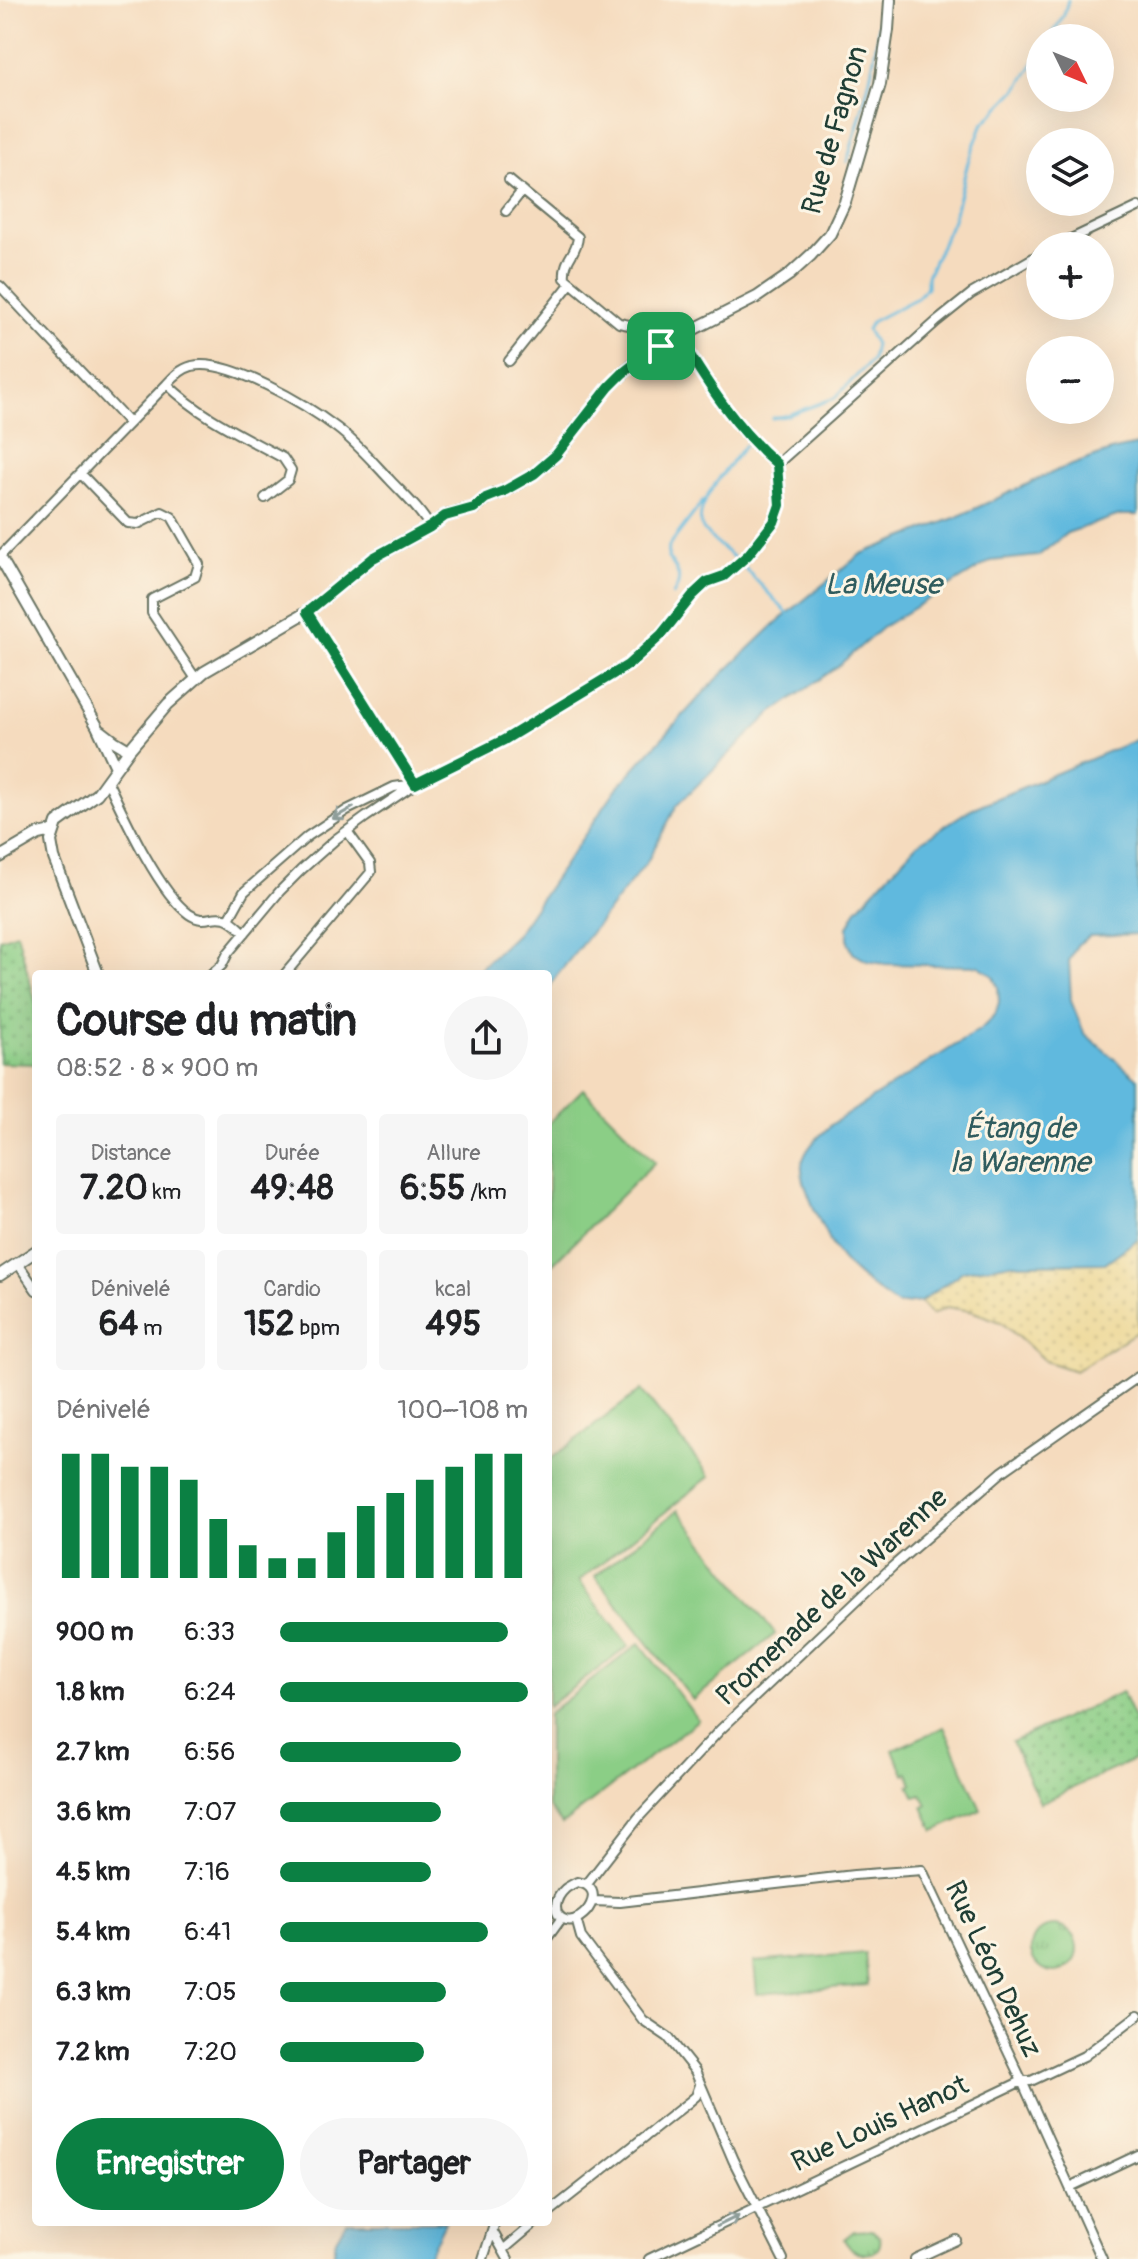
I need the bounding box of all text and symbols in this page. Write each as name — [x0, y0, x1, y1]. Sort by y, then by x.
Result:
north arrow — [1026, 24, 1114, 112]
map controls — [1026, 24, 1114, 424]
street label: Rue de Fagnon — [794, 42, 876, 218]
button: layers — [1026, 128, 1114, 216]
button: + — [1026, 232, 1114, 320]
pin — [627, 312, 695, 380]
icon: arrive — [639, 324, 683, 368]
button: − — [1026, 336, 1114, 424]
water label: La Meuse — [824, 566, 945, 603]
one-way arrow — [332, 805, 356, 821]
text: Course du matin — [56, 994, 357, 1049]
button: share — [444, 996, 528, 1080]
text: 08:52 · 8 × 900 m — [56, 1052, 258, 1084]
water label: Étang de la Warenne — [950, 1110, 1093, 1181]
text: Distance — [90, 1139, 171, 1167]
text: Durée — [265, 1139, 319, 1167]
text: Allure — [426, 1139, 480, 1167]
text: 7.20 — [80, 1167, 148, 1210]
text: 49:48 — [250, 1167, 334, 1210]
text: 6:55 — [400, 1167, 465, 1210]
text: km — [148, 1178, 181, 1206]
text: /km — [465, 1178, 507, 1206]
text: Dénivelé — [91, 1275, 171, 1303]
text: Cardio — [263, 1275, 321, 1303]
text: kcal — [435, 1275, 471, 1303]
text: 64 — [99, 1303, 138, 1346]
text: 152 — [244, 1303, 295, 1346]
text: 495 — [425, 1303, 481, 1346]
text: m — [138, 1314, 163, 1342]
text: bpm — [295, 1314, 340, 1342]
text: Dénivelé — [56, 1394, 151, 1426]
text: 100–108 m — [397, 1394, 528, 1426]
street label: Promenade de la Warenne — [709, 1480, 955, 1714]
text: 900 m — [56, 1616, 134, 1648]
text: 6:33 — [184, 1616, 235, 1648]
text: 1.8 km — [56, 1676, 125, 1708]
text: 6:24 — [184, 1676, 236, 1708]
text: 2.7 km — [56, 1736, 130, 1768]
text: 6:56 — [184, 1736, 235, 1768]
text: 3.6 km — [56, 1796, 131, 1828]
text: 7:07 — [184, 1796, 236, 1828]
text: 4.5 km — [56, 1856, 130, 1888]
text: 7:16 — [184, 1856, 230, 1888]
street label: Rue Léon Dehuz — [937, 1875, 1049, 2063]
text: 5.4 km — [56, 1916, 130, 1948]
text: 6:41 — [184, 1916, 231, 1948]
text: 6.3 km — [56, 1976, 131, 2008]
text: 7:05 — [184, 1976, 237, 2008]
text: 7.2 km — [56, 2036, 130, 2068]
text: 7:20 — [184, 2036, 237, 2068]
street label: Rue Louis Hanot — [786, 2067, 975, 2180]
button: Enregistrer — [56, 2118, 284, 2210]
button: Partager — [300, 2118, 528, 2210]
one-way arrow — [716, 2213, 740, 2228]

